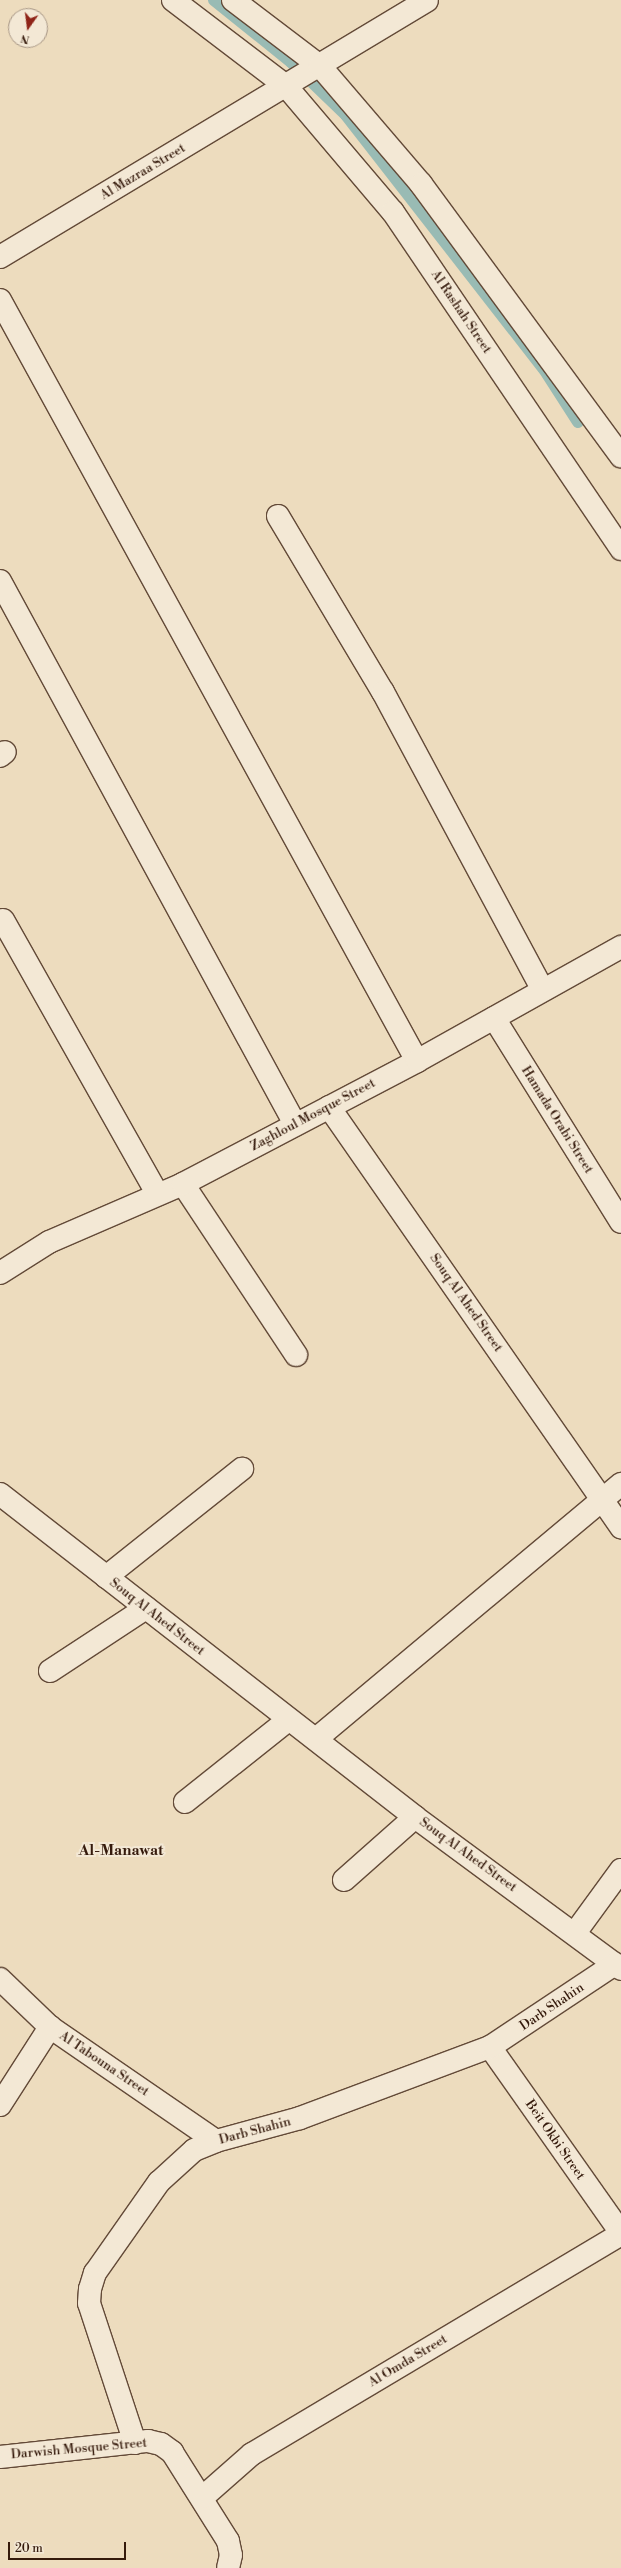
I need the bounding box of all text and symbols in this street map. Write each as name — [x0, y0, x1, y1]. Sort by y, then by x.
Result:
north arrow — [8, 8, 48, 48]
text: N — [19, 31, 31, 47]
street label: Al Mazraa Street — [98, 140, 188, 204]
street label: Al Rashah Street — [427, 267, 495, 357]
street label: Hamada Orabi Street — [518, 1063, 596, 1177]
street label: Zaghloul Mosque Street — [248, 1075, 378, 1155]
street label: Souq Al Ahed Street — [426, 1251, 506, 1355]
street label: Souq Al Ahed Street — [106, 1575, 208, 1659]
street label: Souq Al Ahed Street — [416, 1814, 520, 1896]
district label: Al-Manawat — [79, 1842, 163, 1860]
street label: Darb Shahin — [517, 1980, 587, 2034]
street label: Al Tabouna Street — [56, 2028, 152, 2100]
street label: Beit Okbi Street — [522, 2097, 588, 2183]
street label: Darb Shahin — [217, 2114, 293, 2148]
street label: Al Omda Street — [366, 2331, 450, 2391]
street label: Darwish Mosque Street — [10, 2435, 148, 2463]
scale bar — [10, 2534, 128, 2560]
text: 20 m — [15, 2541, 43, 2556]

